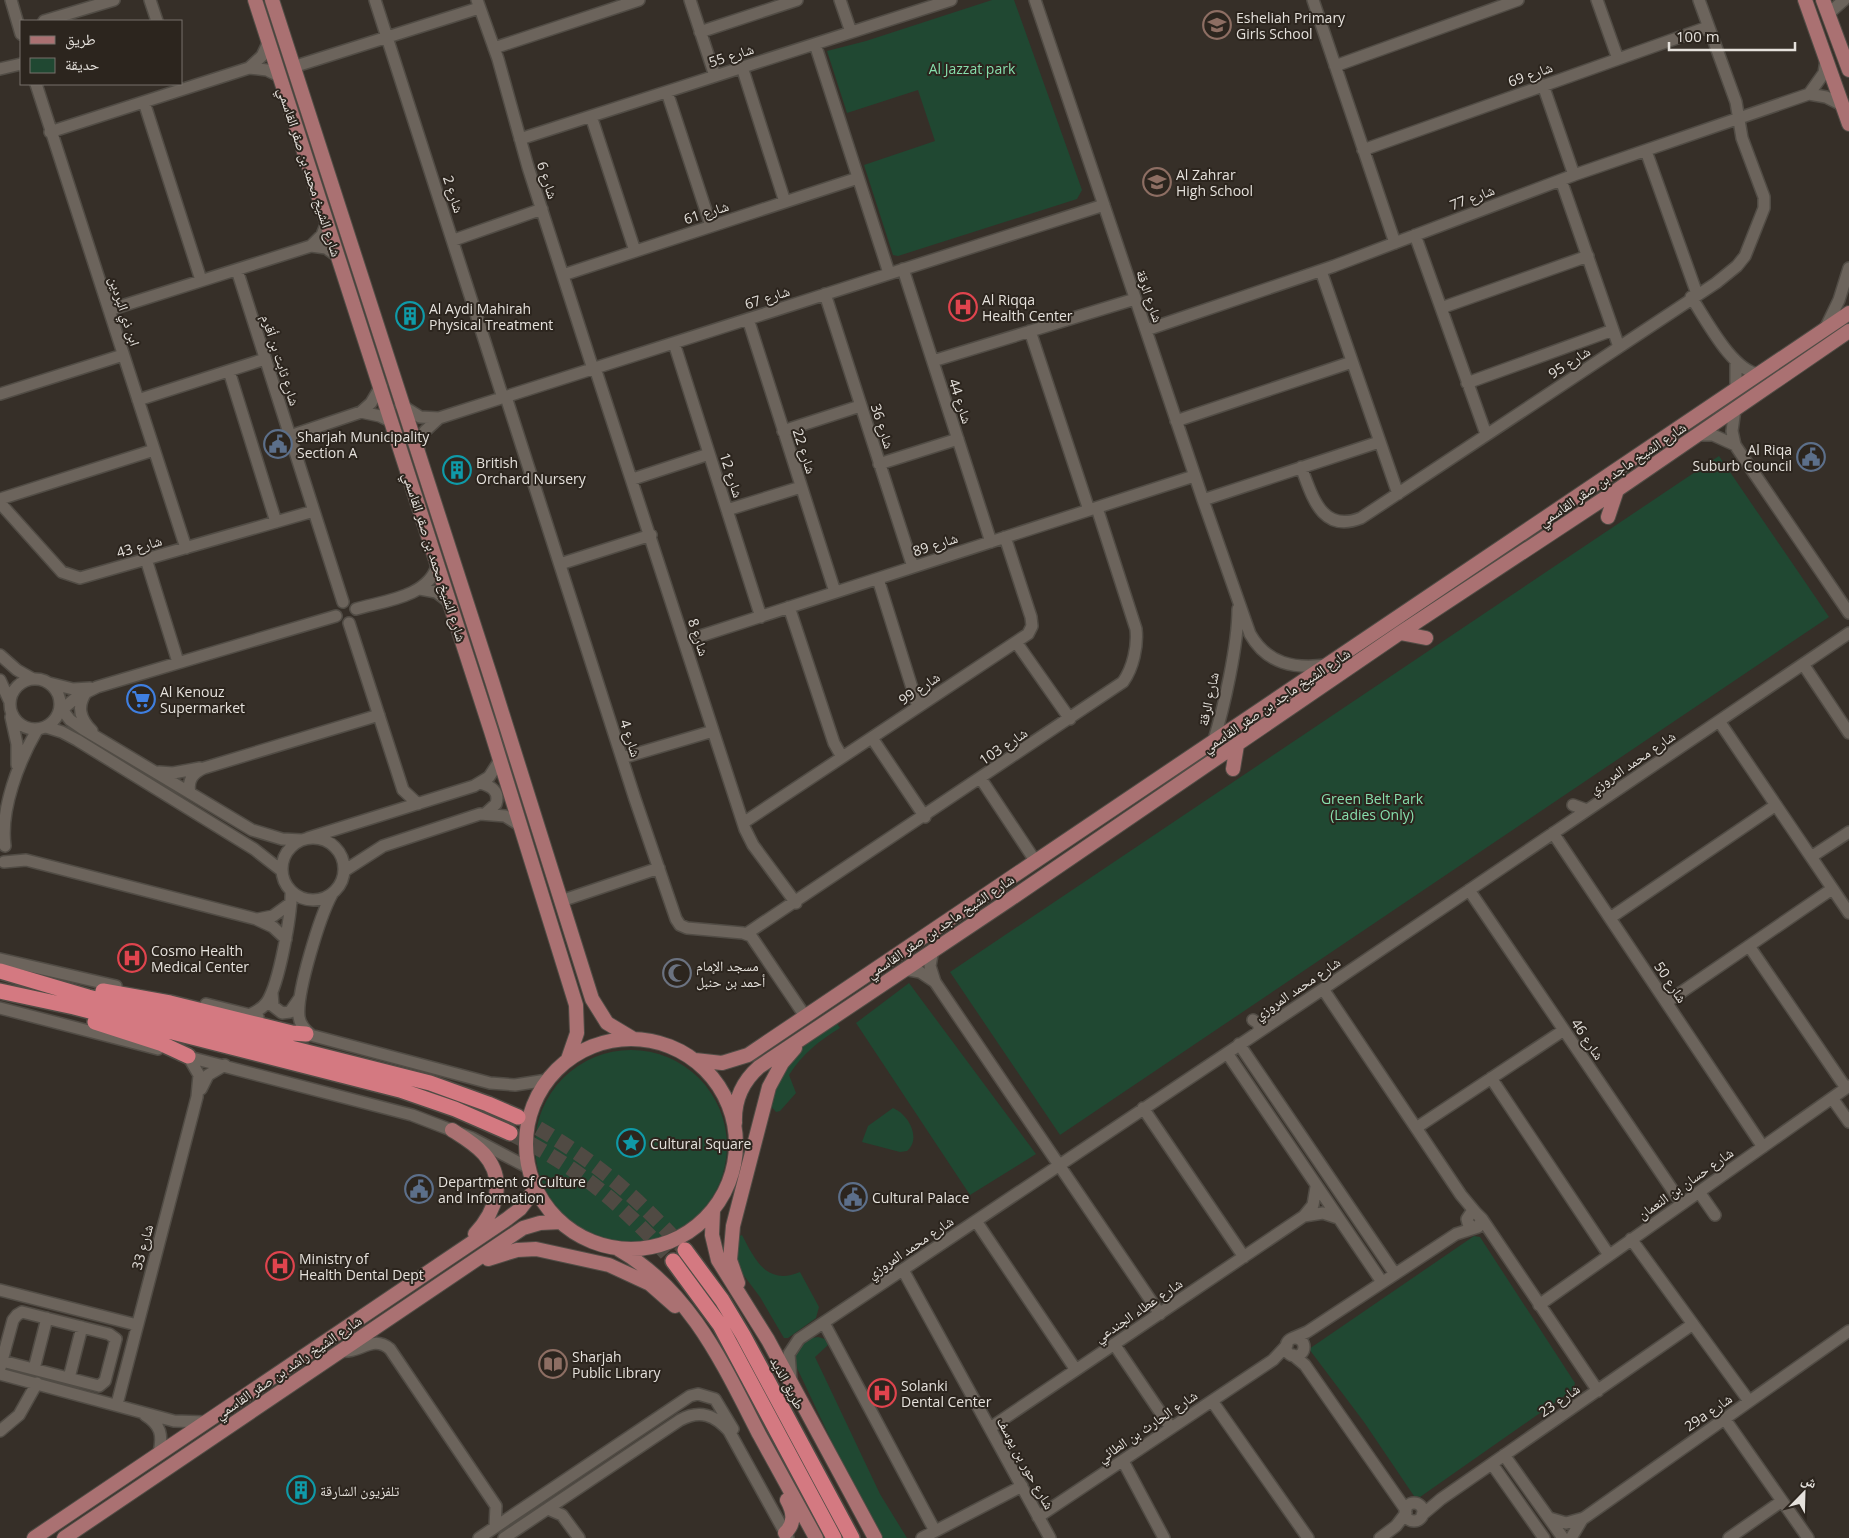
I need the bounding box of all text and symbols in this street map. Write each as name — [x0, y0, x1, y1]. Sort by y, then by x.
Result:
place label: Esheliah Primary Girls School — [1236, 8, 1346, 43]
school or university icon: Esheliah Primary Girls School — [1202, 10, 1232, 40]
legend — [20, 20, 182, 85]
scale bar — [1669, 20, 1795, 52]
text: 100 m — [1676, 26, 1720, 46]
text: طريق — [65, 29, 96, 50]
street label: شارع 55 — [706, 39, 756, 72]
text: حديقة — [65, 54, 100, 74]
street label: شارع 69 — [1505, 57, 1555, 92]
park label: Al Jazzat park — [929, 59, 1016, 78]
street label: شارع الشيخ محمد بن صقر القاسمي — [271, 85, 346, 260]
street label: شارع 6 — [532, 159, 563, 201]
place label: Al Zahrar High School — [1176, 165, 1253, 200]
school or university icon: Al Zahrar High School — [1142, 167, 1172, 197]
street label: شارع 2 — [438, 173, 469, 215]
street label: شارع 77 — [1447, 180, 1497, 215]
street label: شارع 61 — [681, 196, 731, 229]
street label: شارع الرقة — [1131, 267, 1168, 325]
street label: ابن ذي البردين — [102, 274, 145, 349]
street label: شارع 67 — [742, 281, 792, 314]
place label: Al Riqqa Health Center — [982, 290, 1073, 325]
hospital icon: Al Riqqa Health Center — [948, 292, 978, 322]
place label: Al Aydi Mahirah Physical Treatment — [429, 299, 553, 334]
building icon: Al Aydi Mahirah Physical Treatment — [395, 301, 425, 331]
street label: شارع ثابت بن أقرم — [256, 312, 305, 408]
street label: شارع 95 — [1544, 341, 1594, 383]
street label: شارع 44 — [944, 376, 977, 426]
street label: شارع 36 — [866, 401, 899, 451]
street label: شارع الشيخ ماجد بن صقر القاسمي — [1534, 417, 1691, 533]
street label: شارع 22 — [788, 426, 821, 476]
place label: Sharjah Municipality Section A — [297, 427, 430, 462]
public building icon: Sharjah Municipality Section A — [263, 429, 293, 459]
place label: Al Riqa Suburb Council — [1692, 440, 1792, 475]
public building icon: Al Riqa Suburb Council — [1796, 442, 1826, 472]
street label: شارع 12 — [715, 450, 748, 500]
place label: British Orchard Nursery — [476, 453, 587, 488]
building icon: British Orchard Nursery — [442, 455, 472, 485]
street label: شارع الشيخ محمد بن صقر القاسمي — [396, 470, 471, 645]
street label: شارع 89 — [910, 528, 960, 561]
street label: شارع 43 — [114, 530, 164, 562]
street label: شارع 8 — [683, 616, 714, 658]
street label: شارع الشيخ ماجد بن صقر القاسمي — [1198, 643, 1355, 759]
street label: شارع 99 — [895, 667, 944, 710]
street label: شارع الرقة — [1193, 670, 1224, 728]
place label: Al Kenouz Supermarket — [160, 682, 245, 717]
supermarket icon: Al Kenouz Supermarket — [126, 684, 156, 714]
street label: شارع 4 — [615, 717, 646, 759]
street label: شارع 103 — [975, 723, 1031, 770]
street label: شارع محمد المروزي — [1585, 726, 1680, 800]
park label: Green Belt Park (Ladies Only) — [1321, 789, 1424, 824]
street label: شارع الشيخ ماجد بن صقر القاسمي — [862, 869, 1019, 985]
place label: Cosmo Health Medical Center — [151, 941, 249, 976]
hospital icon: Cosmo Health Medical Center — [117, 943, 147, 973]
street label: شارع محمد المروزي — [1250, 952, 1345, 1026]
place label: مسجد الإمام أحمد بن حنبل — [696, 956, 765, 991]
mosque icon: مسجد الإمام أحمد بن حنبل — [662, 958, 692, 988]
street label: شارع 50 — [1649, 958, 1692, 1007]
street label: شارع 46 — [1566, 1015, 1609, 1064]
place icon: Cultural Square — [616, 1128, 646, 1158]
place label: Cultural Square — [650, 1134, 752, 1153]
street label: شارع حسان بن النعمان — [1633, 1143, 1737, 1224]
place label: Department of Culture and Information — [438, 1172, 586, 1207]
public building icon: Department of Culture and Information — [404, 1174, 434, 1204]
public building icon: Cultural Palace — [838, 1182, 868, 1212]
place label: Cultural Palace — [872, 1188, 969, 1207]
street label: شارع محمد المروزي — [863, 1211, 958, 1285]
street label: شارع 33 — [127, 1222, 158, 1272]
place label: Ministry of Health Dental Dept — [299, 1249, 424, 1284]
hospital icon: Ministry of Health Dental Dept — [265, 1251, 295, 1281]
street label: شارع عطاء الجندعي — [1090, 1273, 1187, 1349]
street label: شارع الشيخ راشد بن صقر القاسمي — [211, 1311, 367, 1425]
place label: Sharjah Public Library — [572, 1347, 662, 1382]
library icon: Sharjah Public Library — [538, 1349, 568, 1379]
street label: طريق الذيد — [765, 1354, 810, 1413]
place label: Solanki Dental Center — [901, 1376, 992, 1411]
hospital icon: Solanki Dental Center — [867, 1378, 897, 1408]
street label: شارع 23 — [1535, 1379, 1584, 1422]
street label: شارع الحارث بن الطائي — [1093, 1385, 1202, 1469]
street label: 29a شارع — [1680, 1389, 1736, 1436]
street label: شارع حور بن يوسف — [992, 1414, 1059, 1513]
north arrow — [1779, 1468, 1829, 1518]
text: ش — [1799, 1469, 1820, 1492]
building icon: تلفزيون الشارقة — [286, 1475, 316, 1505]
place label: تلفزيون الشارقة — [320, 1481, 399, 1500]

